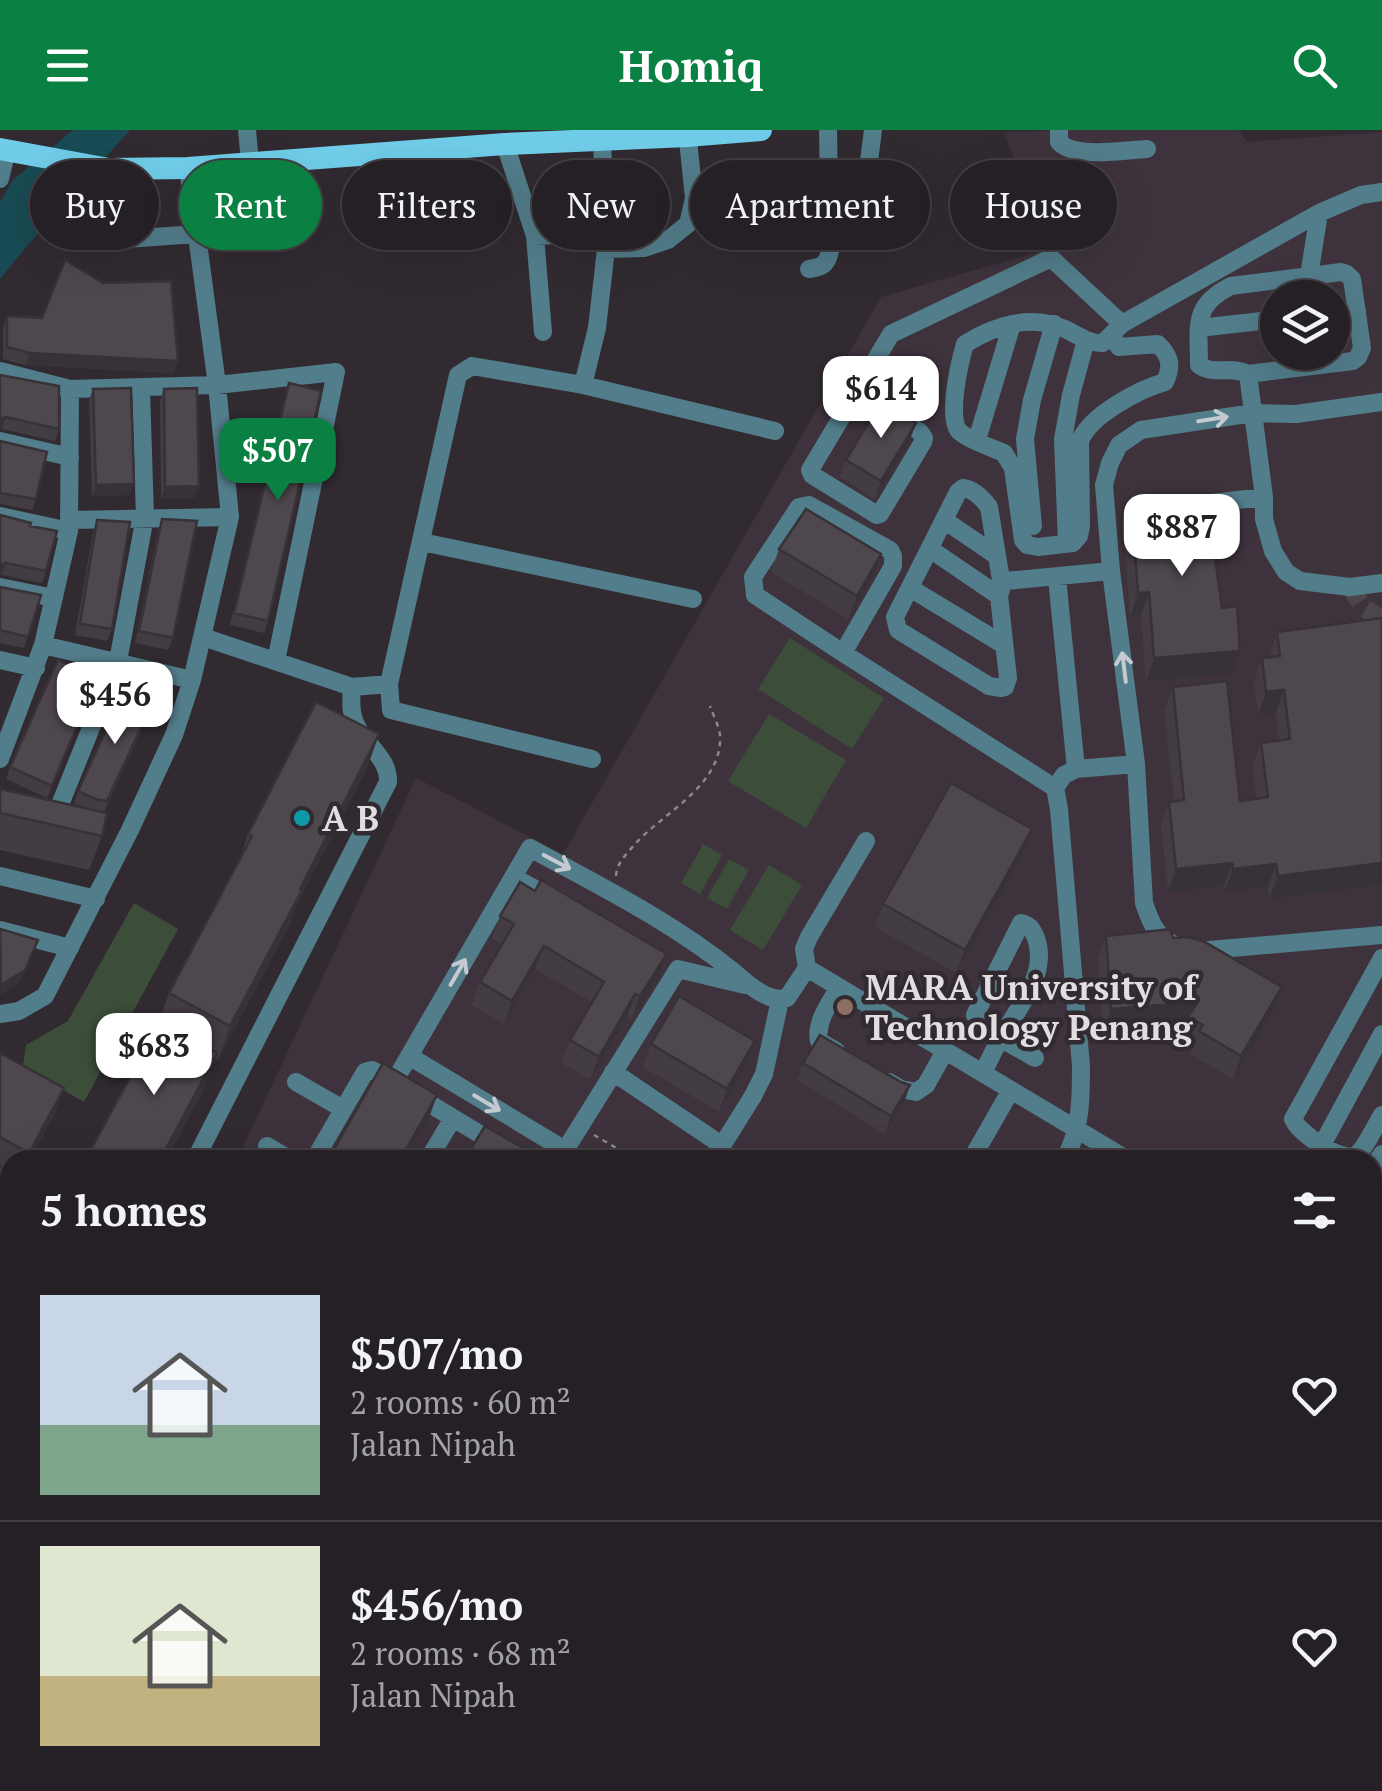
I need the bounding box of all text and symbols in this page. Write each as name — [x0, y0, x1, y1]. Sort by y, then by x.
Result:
text: Homiq — [619, 35, 763, 95]
icon: menu — [40, 38, 95, 93]
icon: search — [1287, 38, 1342, 93]
chip: Buy — [30, 160, 159, 250]
chip: Rent — [179, 160, 322, 250]
chip: Filters — [342, 160, 512, 250]
chip: New — [532, 160, 670, 250]
chip: Apartment — [690, 160, 930, 250]
chip: House — [950, 160, 1117, 250]
map controls — [1260, 280, 1350, 370]
button: layers — [1260, 280, 1350, 370]
pin: $614 — [822, 356, 940, 441]
text: $614 — [845, 367, 917, 409]
one-way arrow — [1196, 409, 1228, 428]
pin: $507 — [219, 418, 337, 503]
text: $507 — [242, 429, 314, 471]
pin: $887 — [1123, 494, 1241, 579]
text: $887 — [1146, 505, 1218, 547]
one-way arrow — [1114, 651, 1132, 684]
pin: $456 — [56, 662, 174, 747]
text: $456 — [79, 673, 151, 715]
place label: A B — [322, 795, 379, 841]
marker: A B — [291, 807, 313, 829]
one-way arrow — [541, 853, 571, 873]
one-way arrow — [448, 958, 468, 987]
place label: MARA University of Technology Penang — [865, 964, 1199, 1050]
marker: MARA University of Technology Penang — [834, 996, 856, 1018]
pin: $683 — [95, 1013, 213, 1098]
text: $683 — [118, 1024, 190, 1066]
one-way arrow — [472, 1093, 501, 1113]
text: 5 homes — [40, 1182, 207, 1238]
icon: filters — [1287, 1183, 1342, 1238]
text: $507/mo — [350, 1325, 523, 1381]
icon: home — [120, 1335, 240, 1455]
icon: heart — [1287, 1368, 1342, 1423]
text: 2 rooms · 60 m² — [350, 1381, 571, 1423]
text: Jalan Nipah — [350, 1423, 516, 1465]
text: $456/mo — [350, 1576, 523, 1632]
icon: home — [120, 1586, 240, 1706]
icon: heart — [1287, 1619, 1342, 1674]
text: 2 rooms · 68 m² — [350, 1632, 571, 1674]
text: Jalan Nipah — [350, 1674, 516, 1716]

